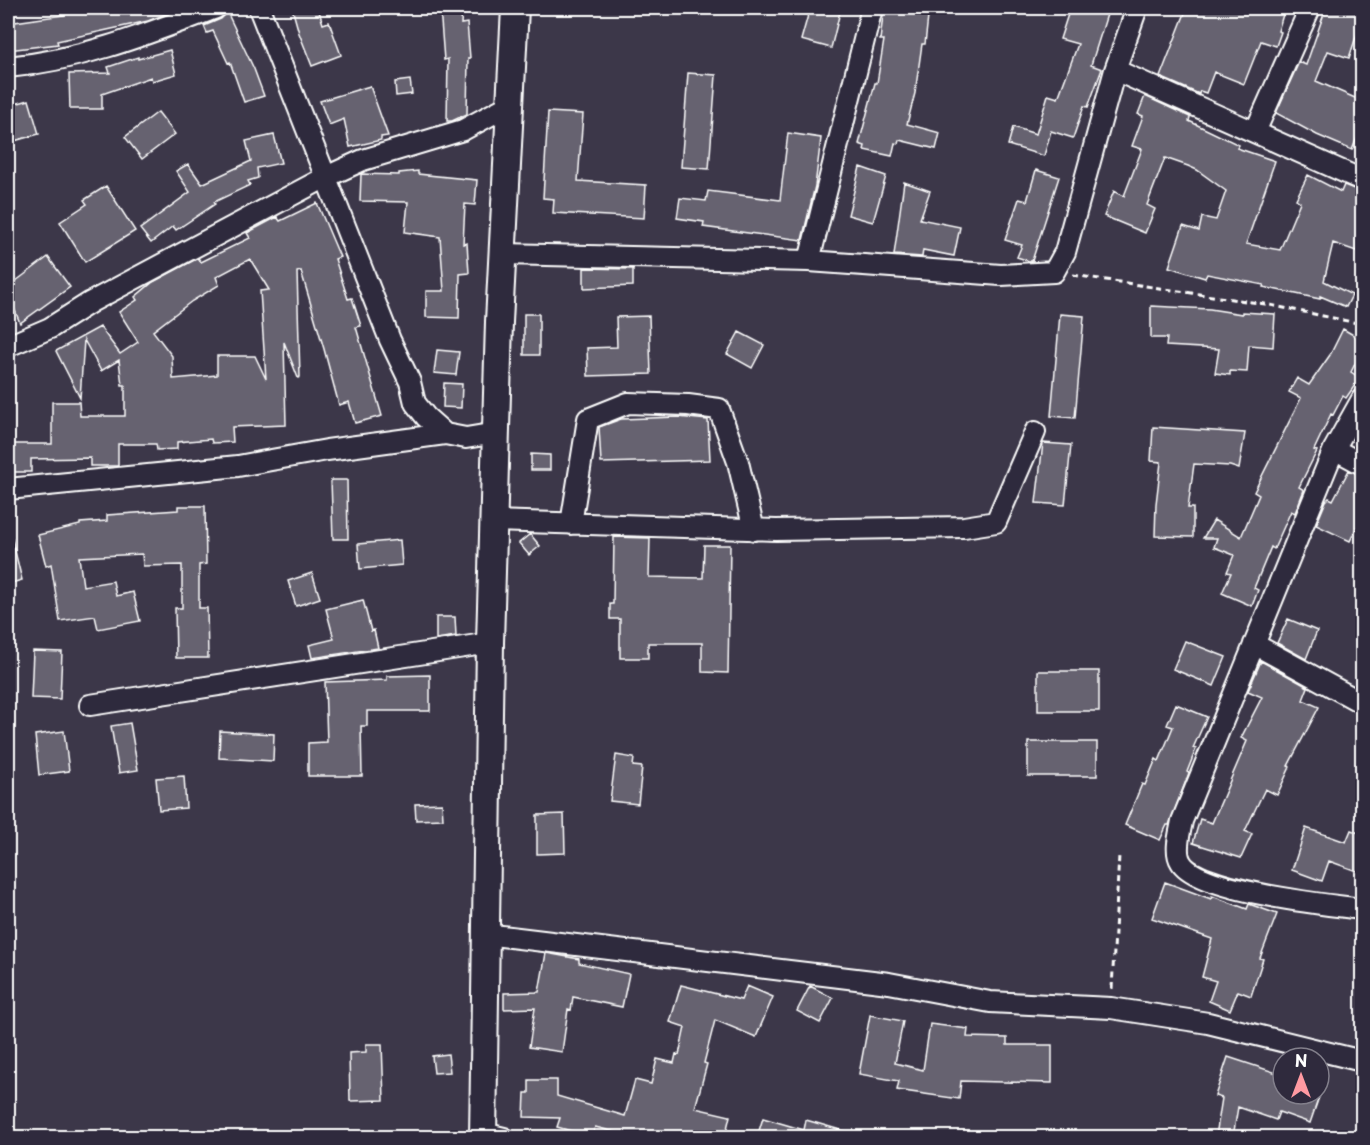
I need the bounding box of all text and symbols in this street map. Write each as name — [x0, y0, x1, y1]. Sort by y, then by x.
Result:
north arrow — [1271, 1046, 1331, 1106]
text: N — [1295, 1048, 1307, 1072]

